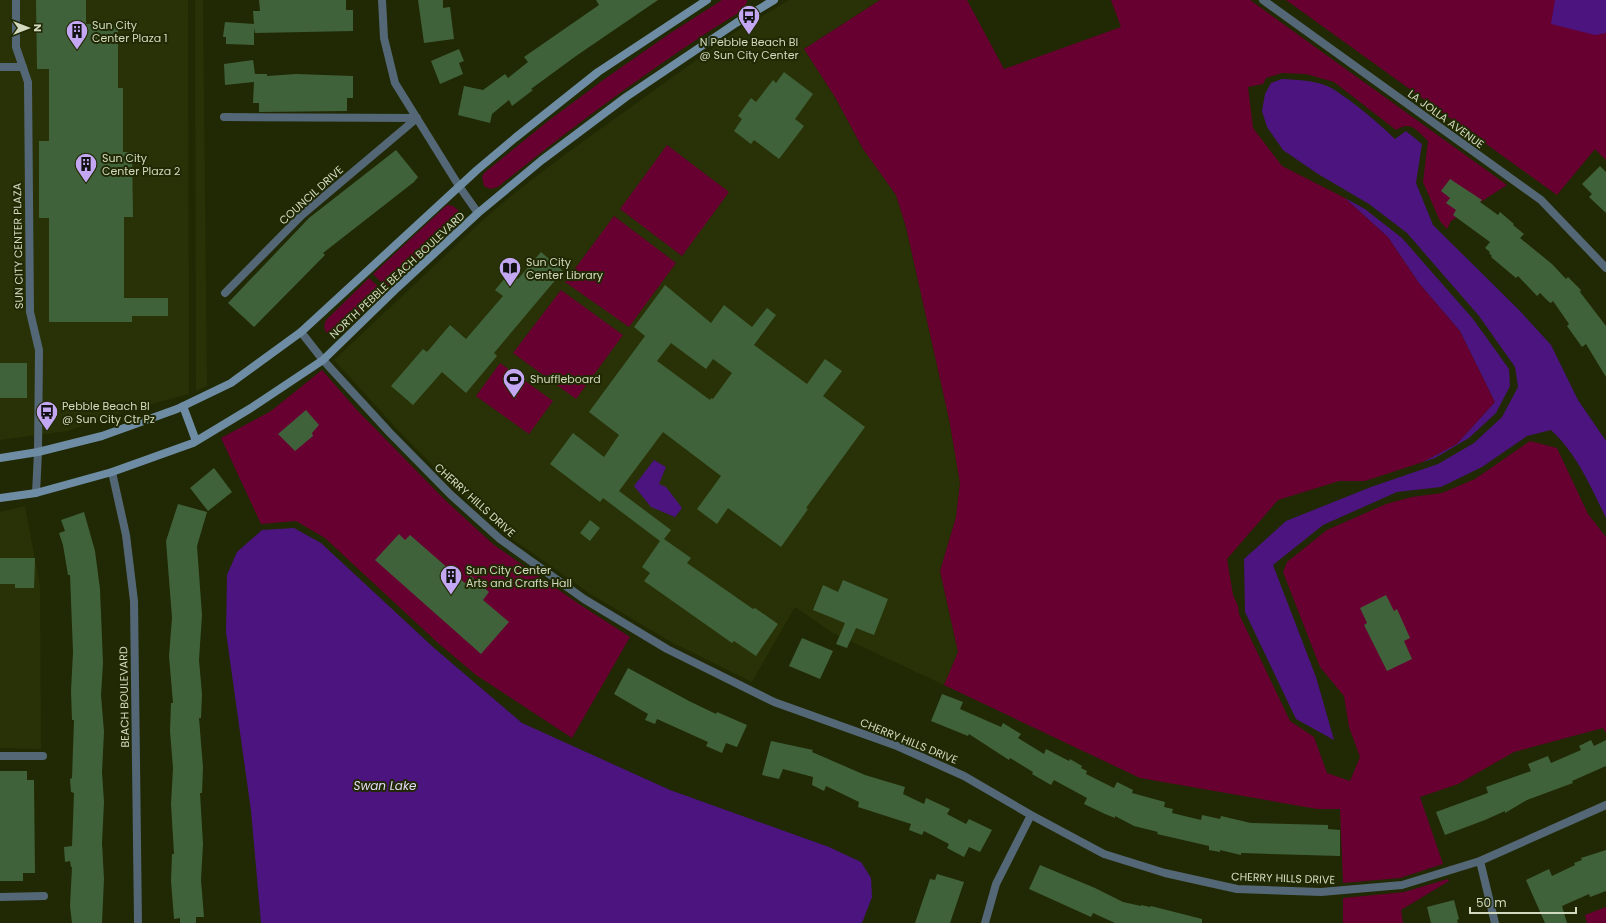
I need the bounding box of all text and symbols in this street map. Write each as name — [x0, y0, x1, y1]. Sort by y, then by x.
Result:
bus stop icon: N Pebble Beach Bl @ Sun City Center — [736, 3, 762, 36]
north arrow — [8, 8, 48, 48]
place label: Sun City Center Plaza 1 — [92, 17, 168, 46]
building icon: Sun City Center Plaza 1 — [64, 18, 90, 51]
text: N — [30, 24, 46, 32]
place label: N Pebble Beach Bl @ Sun City Center — [699, 34, 799, 63]
street label: LA JOLLA AVENUE — [1405, 86, 1487, 152]
place label: Sun City Center Plaza 2 — [102, 150, 180, 179]
building icon: Sun City Center Plaza 2 — [73, 151, 99, 184]
street label: COUNCIL DRIVE — [275, 162, 347, 228]
street label: SUN CITY CENTER PLAZA — [9, 182, 27, 309]
street label: NORTH PEBBLE BEACH BOULEVARD — [326, 208, 468, 342]
place label: Sun City Center Library — [526, 254, 604, 283]
library icon: Sun City Center Library — [497, 255, 523, 288]
sports icon: Shuffleboard — [501, 366, 527, 399]
place label: Shuffleboard — [530, 371, 601, 387]
place label: Pebble Beach Bl @ Sun City Ctr Pz — [62, 398, 155, 427]
bus stop icon: Pebble Beach Bl @ Sun City Ctr Pz — [34, 399, 60, 432]
street label: CHERRY HILLS DRIVE — [431, 459, 519, 541]
place label: Sun City Center Arts and Crafts Hall — [466, 562, 572, 591]
building icon: Sun City Center Arts and Crafts Hall — [438, 563, 464, 596]
street label: BEACH BOULEVARD — [115, 646, 133, 748]
street label: CHERRY HILLS DRIVE — [858, 714, 960, 768]
water label: Swan Lake — [353, 777, 417, 794]
street label: CHERRY HILLS DRIVE — [1231, 868, 1335, 888]
scale bar — [1470, 889, 1576, 915]
text: 50 m — [1476, 894, 1507, 911]

